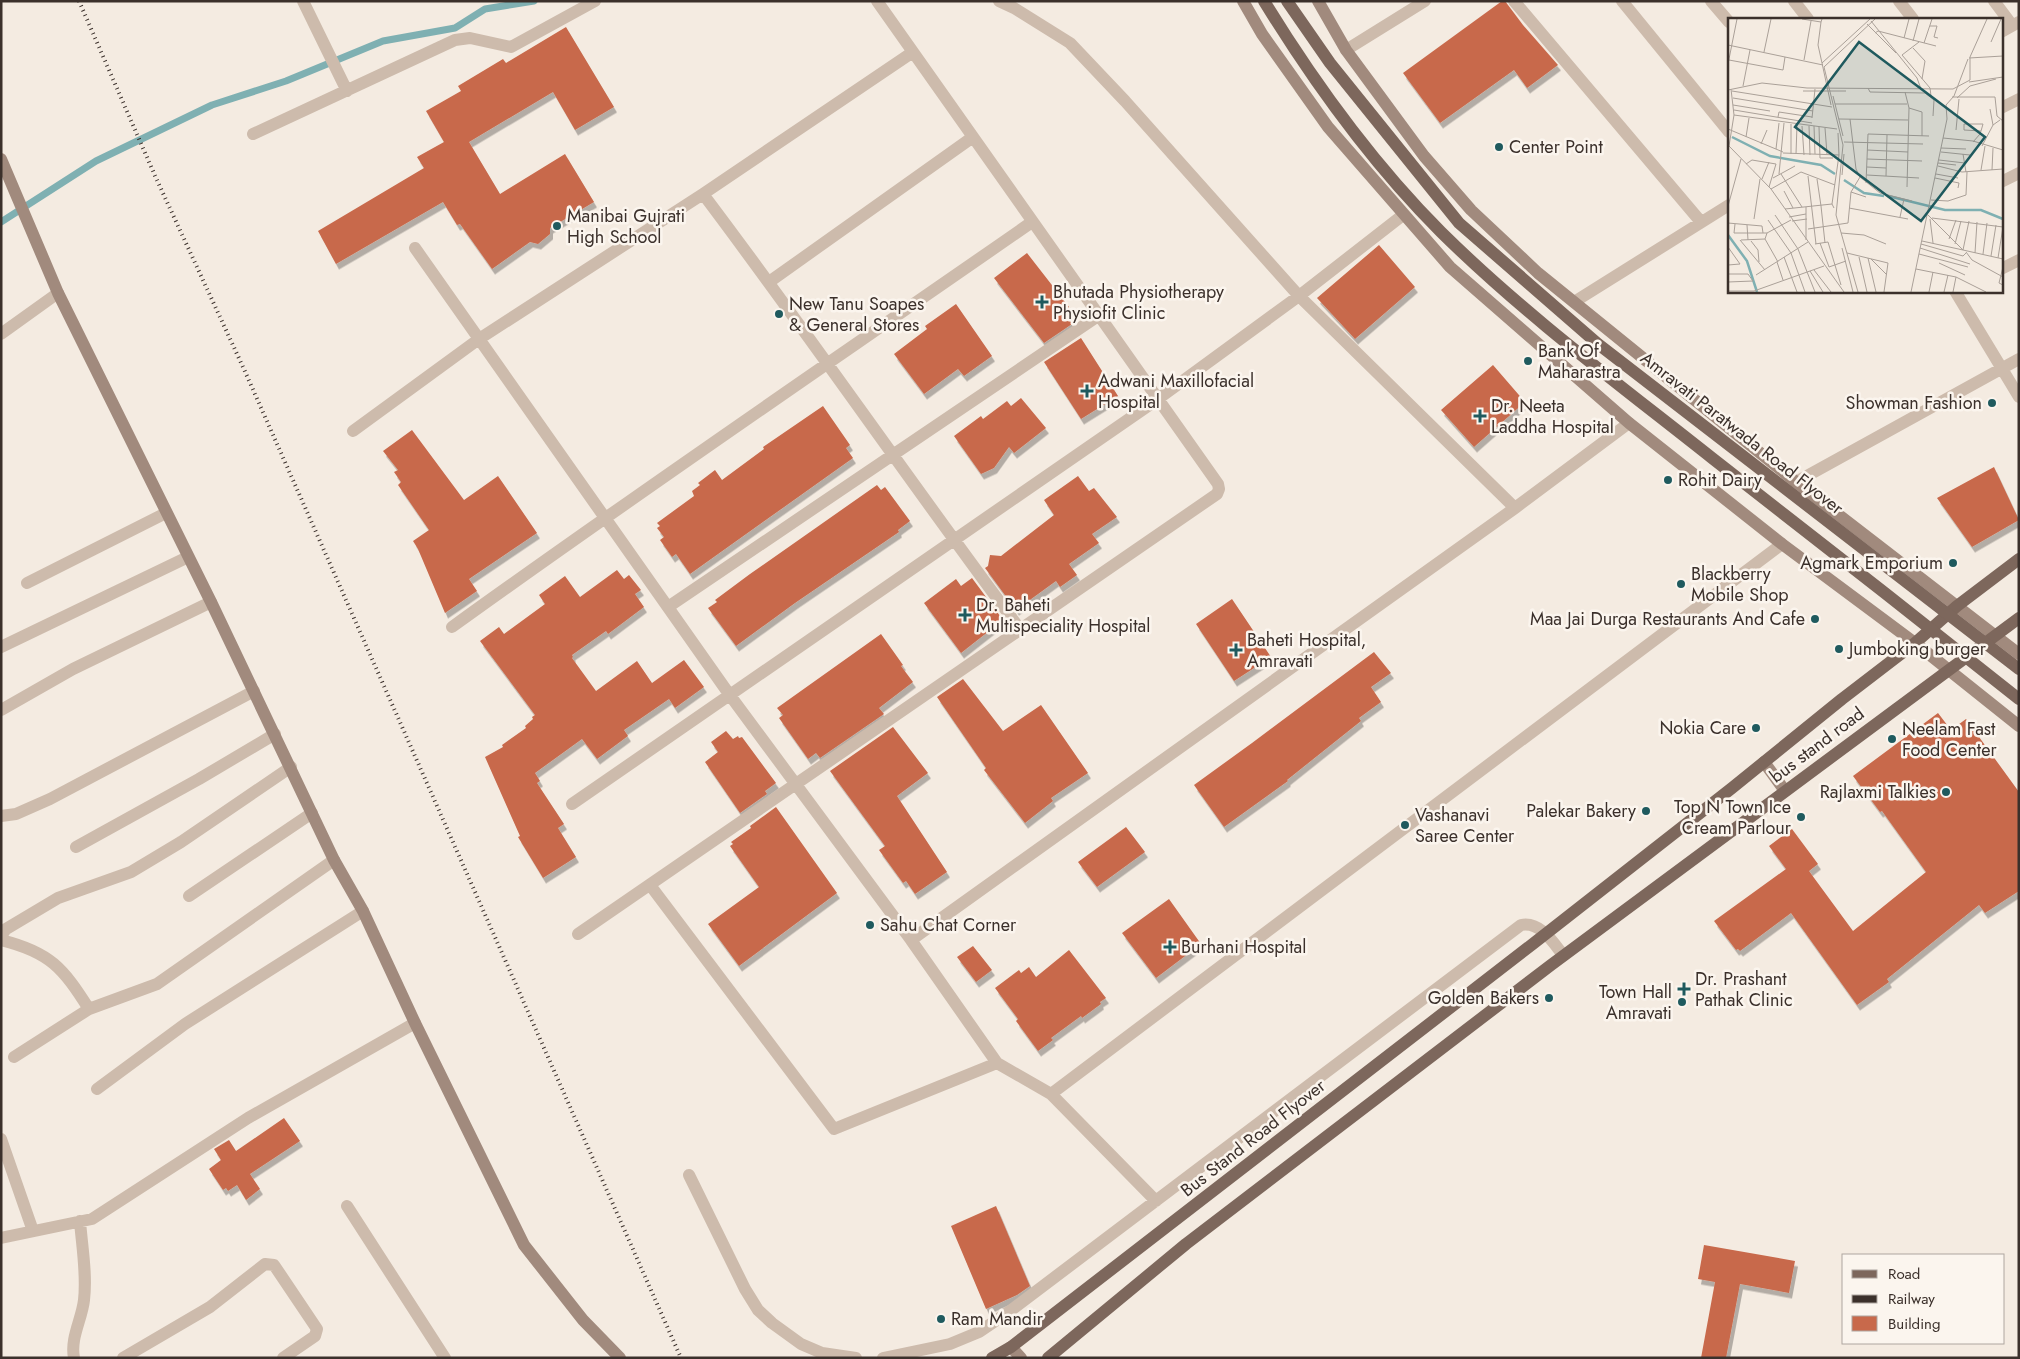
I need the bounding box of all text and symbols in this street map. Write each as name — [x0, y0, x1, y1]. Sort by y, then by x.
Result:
inset map — [1728, 18, 2002, 292]
place label: Center Point — [1509, 134, 1603, 160]
marker: Center Point — [1493, 141, 1505, 153]
place label: Manibai Gujrati High School — [567, 203, 685, 250]
marker: Manibai Gujrati High School — [551, 220, 563, 232]
place label: Bhutada Physiotherapy Physiofit Clinic — [1053, 279, 1224, 326]
place label: New Tanu Soapes & General Stores — [789, 291, 924, 338]
marker: Bhutada Physiotherapy Physiofit Clinic — [1035, 295, 1049, 309]
marker: New Tanu Soapes & General Stores — [773, 308, 785, 320]
place label: Bank Of Maharastra — [1538, 338, 1621, 385]
street label: Amravati Paratwada Road Flyover — [1635, 345, 1850, 521]
marker: Bank Of Maharastra — [1522, 355, 1534, 367]
place label: Adwani Maxillofacial Hospital — [1098, 368, 1254, 415]
marker: Adwani Maxillofacial Hospital — [1080, 384, 1094, 398]
place label: Showman Fashion — [1846, 390, 1982, 416]
place label: Dr. Neeta Laddha Hospital — [1491, 393, 1614, 440]
marker: Showman Fashion — [1986, 397, 1998, 409]
marker: Dr. Neeta Laddha Hospital — [1473, 409, 1487, 423]
place label: Rohit Dairy — [1678, 467, 1762, 493]
marker: Rohit Dairy — [1662, 474, 1674, 486]
place label: Agmark Emporium — [1800, 550, 1943, 576]
marker: Agmark Emporium — [1947, 557, 1959, 569]
place label: Blackberry Mobile Shop — [1691, 561, 1789, 608]
marker: Blackberry Mobile Shop — [1675, 578, 1687, 590]
place label: Dr. Baheti Multispeciality Hospital — [976, 592, 1150, 639]
place label: Maa Jai Durga Restaurants And Cafe — [1530, 606, 1805, 632]
marker: Dr. Baheti Multispeciality Hospital — [958, 608, 972, 622]
marker: Maa Jai Durga Restaurants And Cafe — [1809, 613, 1821, 625]
place label: Baheti Hospital, Amravati — [1247, 627, 1366, 674]
place label: Jumboking burger — [1847, 636, 1987, 662]
marker: Baheti Hospital, Amravati — [1229, 643, 1243, 657]
marker: Jumboking burger — [1833, 643, 1845, 655]
street label: bus stand road — [1764, 701, 1870, 789]
place label: Nokia Care — [1659, 715, 1746, 741]
place label: Neelam Fast Food Center — [1902, 716, 1997, 763]
marker: Nokia Care — [1750, 722, 1762, 734]
marker: Neelam Fast Food Center — [1886, 733, 1898, 745]
place label: Rajlaxmi Talkies — [1820, 779, 1936, 805]
marker: Rajlaxmi Talkies — [1940, 786, 1952, 798]
place label: Top N Town Ice Cream Parlour — [1674, 794, 1792, 841]
place label: Palekar Bakery — [1526, 798, 1636, 824]
place label: Vashanavi Saree Center — [1415, 802, 1515, 849]
marker: Palekar Bakery — [1640, 805, 1652, 817]
marker: Top N Town Ice Cream Parlour — [1795, 811, 1807, 823]
marker: Vashanavi Saree Center — [1399, 819, 1411, 831]
place label: Sahu Chat Corner — [880, 912, 1017, 938]
marker: Sahu Chat Corner — [864, 919, 876, 931]
place label: Burhani Hospital — [1181, 934, 1306, 960]
marker: Burhani Hospital — [1163, 940, 1177, 954]
place label: Dr. Prashant Pathak Clinic — [1695, 966, 1793, 1013]
place label: Town Hall Amravati — [1599, 979, 1672, 1026]
marker: Dr. Prashant Pathak Clinic — [1677, 982, 1691, 996]
place label: Golden Bakers — [1428, 985, 1539, 1011]
marker: Golden Bakers — [1543, 992, 1555, 1004]
marker: Town Hall Amravati — [1676, 996, 1688, 1008]
street label: Bus Stand Road Flyover — [1175, 1073, 1332, 1203]
legend — [1842, 1254, 2005, 1344]
text: Road — [1888, 1263, 1920, 1285]
text: Railway — [1888, 1288, 1935, 1310]
place label: Ram Mandir — [951, 1306, 1044, 1332]
marker: Ram Mandir — [935, 1313, 947, 1325]
text: Building — [1888, 1313, 1940, 1335]

